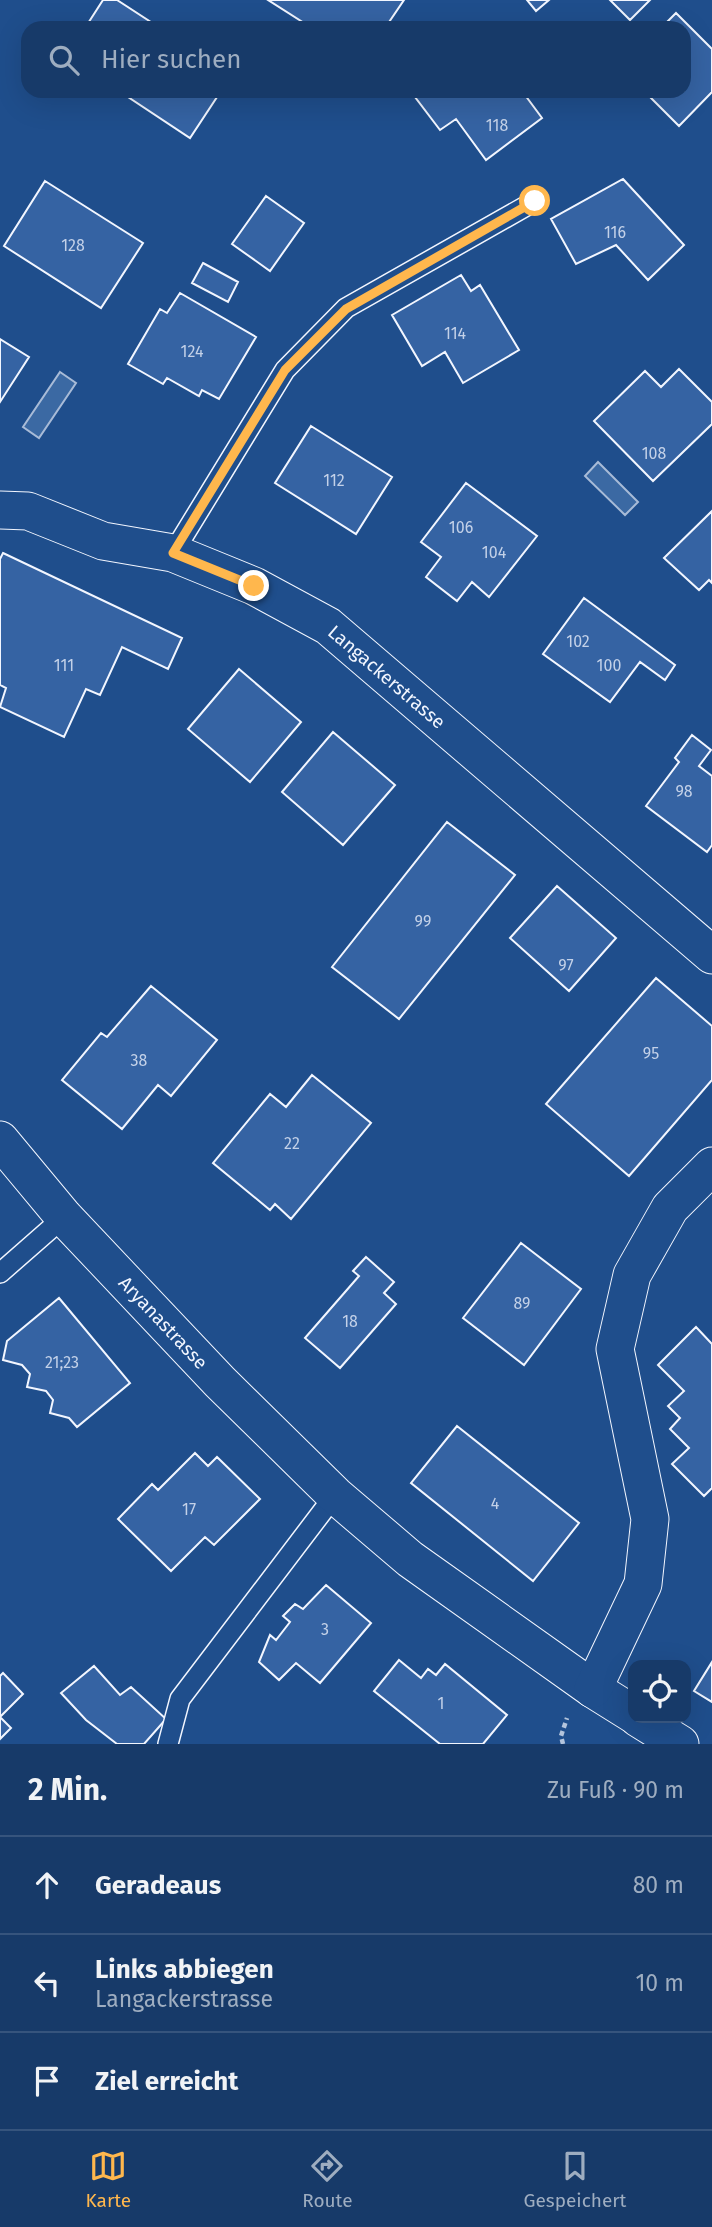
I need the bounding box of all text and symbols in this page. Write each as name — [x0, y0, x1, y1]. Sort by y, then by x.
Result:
search box — [21, 21, 691, 98]
icon: search — [45, 41, 83, 79]
text: Hier suchen — [101, 44, 241, 75]
house number: 118 — [486, 116, 508, 135]
route start — [519, 185, 550, 216]
house number: 116 — [604, 223, 626, 242]
house number: 128 — [61, 236, 85, 255]
house number: 114 — [444, 324, 467, 343]
house number: 124 — [181, 342, 204, 361]
house number: 108 — [642, 444, 667, 463]
house number: 112 — [323, 471, 345, 490]
house number: 106 — [449, 518, 473, 537]
house number: 104 — [482, 543, 507, 562]
route end — [238, 570, 269, 601]
street label: Langackerstrasse — [323, 620, 450, 733]
house number: 102 — [566, 632, 590, 651]
house number: 111 — [54, 656, 74, 675]
house number: 100 — [597, 656, 621, 675]
house number: 98 — [675, 782, 693, 801]
house number: 99 — [415, 912, 431, 931]
house number: 97 — [558, 956, 574, 975]
house number: 95 — [643, 1044, 659, 1063]
house number: 38 — [131, 1051, 148, 1070]
house number: 22 — [284, 1134, 300, 1153]
street label: Aryanastrasse — [114, 1271, 213, 1374]
house number: 89 — [514, 1294, 530, 1313]
house number: 18 — [342, 1312, 358, 1331]
house number: 21;23 — [45, 1353, 79, 1372]
house number: 4 — [491, 1494, 500, 1513]
house number: 17 — [182, 1500, 196, 1519]
house number: 3 — [321, 1620, 329, 1639]
map controls — [628, 1660, 691, 1723]
button: locate — [628, 1660, 691, 1723]
house number: 1 — [438, 1694, 444, 1713]
text: 2 Min. — [28, 1772, 107, 1808]
text: Zu Fuß · 90 m — [547, 1776, 684, 1804]
icon: ahead — [28, 1866, 66, 1904]
text: Geradeaus — [95, 1870, 221, 1901]
text: 80 m — [633, 1871, 684, 1899]
text: Links abbiegen — [95, 1954, 274, 1985]
icon: left — [28, 1964, 66, 2002]
text: 10 m — [635, 1969, 684, 1997]
text: Langackerstrasse — [95, 1985, 273, 2013]
icon: arrive — [28, 2062, 66, 2100]
text: Ziel erreicht — [95, 2066, 238, 2097]
tab: Karte — [86, 2147, 131, 2212]
tab: Route — [302, 2147, 352, 2212]
tab: Gespeichert — [524, 2147, 626, 2212]

